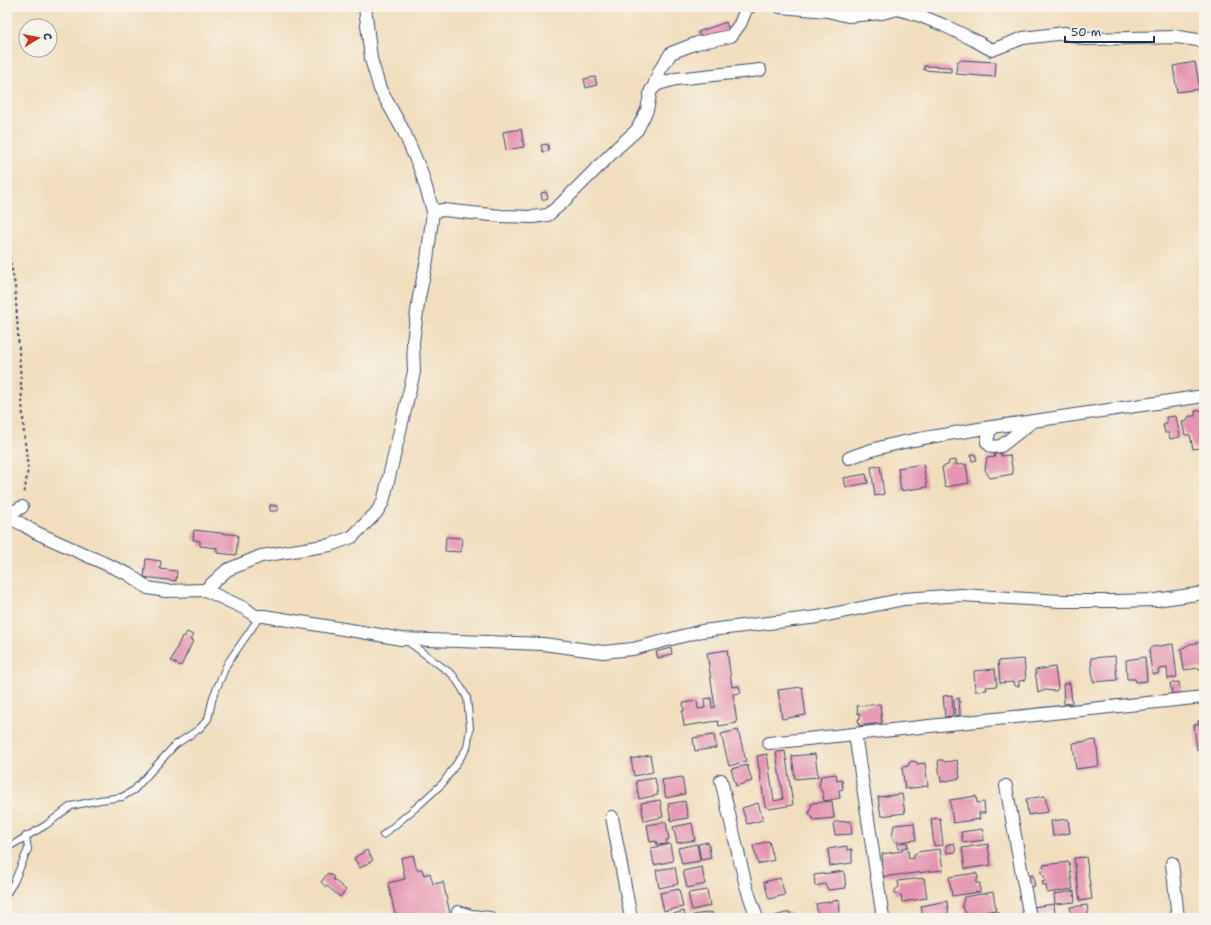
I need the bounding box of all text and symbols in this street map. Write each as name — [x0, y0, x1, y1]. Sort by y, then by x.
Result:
north arrow — [18, 18, 58, 58]
scale bar — [1065, 18, 1154, 44]
text: 50 m — [1071, 24, 1101, 40]
text: С — [39, 32, 55, 41]

